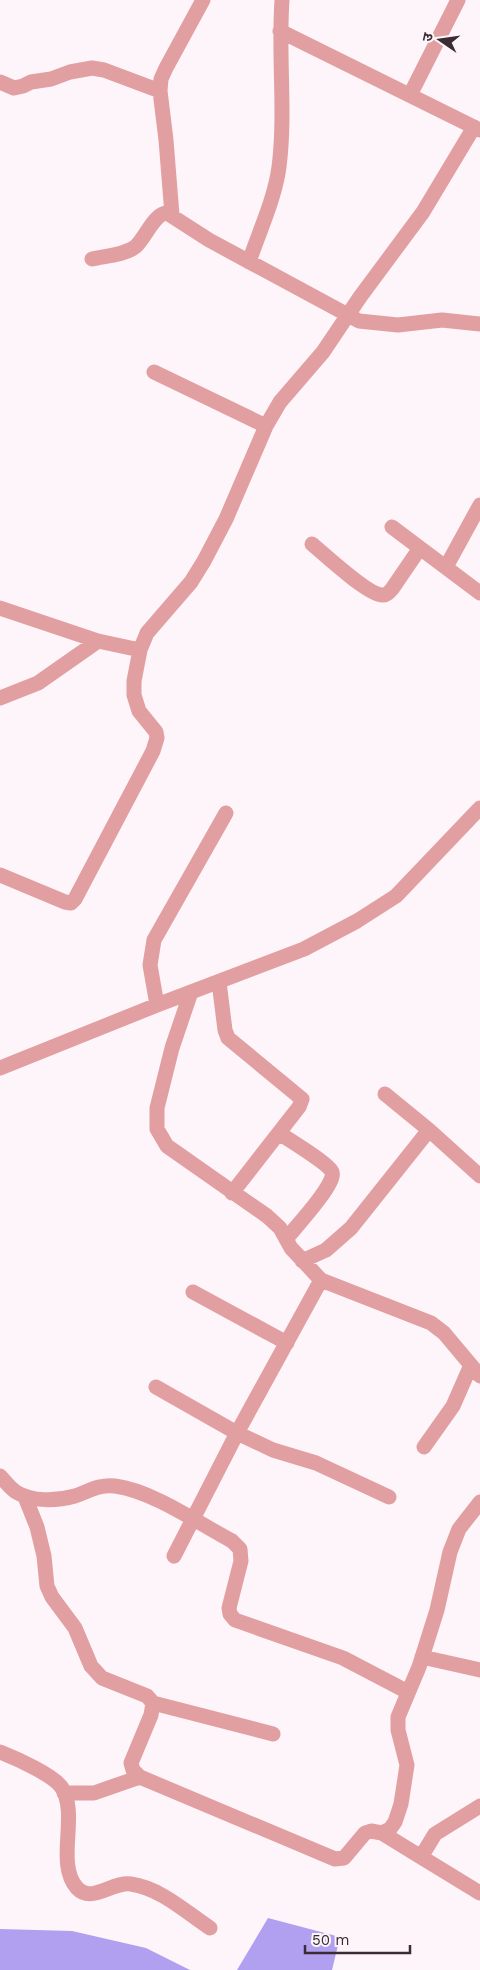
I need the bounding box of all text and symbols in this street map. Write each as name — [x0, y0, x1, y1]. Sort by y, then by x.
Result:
north arrow — [415, 15, 465, 65]
text: उ — [419, 31, 436, 43]
scale bar — [305, 1922, 410, 1954]
text: 50 m — [312, 1931, 349, 1949]

